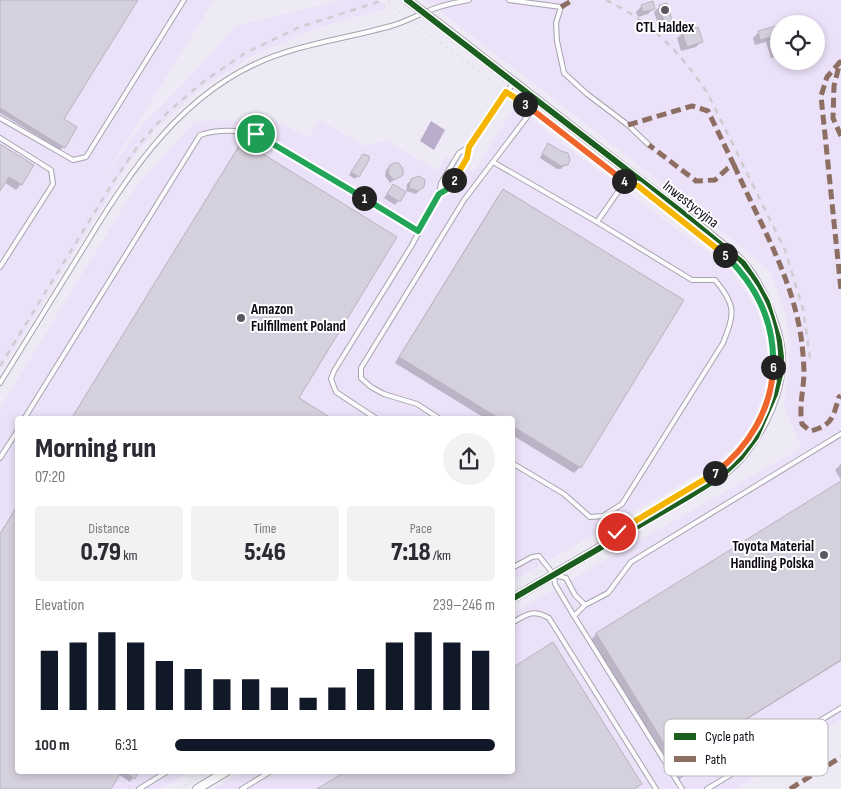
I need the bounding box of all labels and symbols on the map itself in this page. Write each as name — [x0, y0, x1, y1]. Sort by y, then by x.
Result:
marker: CTL Haldex — [659, 4, 671, 16]
place label: CTL Haldex — [636, 18, 695, 37]
pin: 3 — [512, 92, 538, 116]
pin — [235, 113, 277, 155]
pin: 2 — [442, 168, 466, 192]
pin: 4 — [612, 168, 636, 194]
street label: Inwestycyjna — [659, 177, 723, 232]
pin: 1 — [352, 186, 376, 210]
pin: 5 — [712, 242, 738, 268]
place label: Amazon Fulfillment Poland — [250, 300, 346, 336]
marker: Amazon Fulfillment Poland — [235, 312, 247, 324]
pin: 6 — [760, 354, 786, 380]
pin: 7 — [702, 460, 728, 486]
pin — [596, 511, 638, 553]
place label: Toyota Material Handling Polska — [730, 537, 814, 573]
marker: Toyota Material Handling Polska — [818, 549, 830, 561]
legend — [664, 719, 828, 776]
text: Cycle path — [705, 728, 755, 745]
text: Path — [705, 751, 726, 768]

